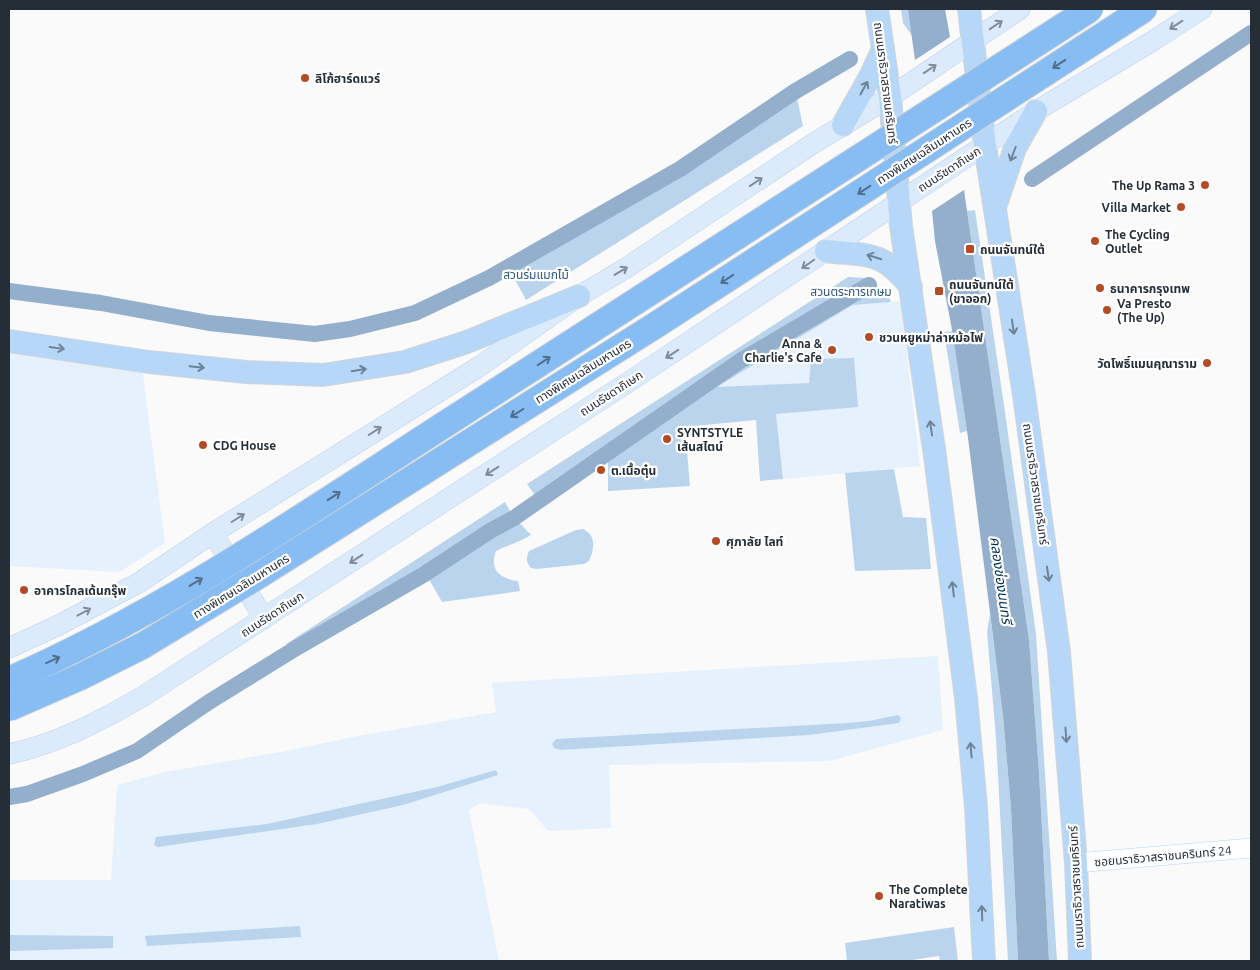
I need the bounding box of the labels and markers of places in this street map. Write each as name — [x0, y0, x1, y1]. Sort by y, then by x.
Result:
marker: ลิโก้ฮาร์ดแวร์ — [299, 72, 311, 84]
place label: ลิโก้ฮาร์ดแวร์ — [315, 72, 380, 85]
place label: The Up Rama 3 — [1112, 179, 1195, 192]
marker: The Up Rama 3 — [1199, 179, 1211, 191]
place label: Villa Market — [1102, 201, 1171, 214]
marker: Villa Market — [1175, 201, 1187, 213]
place label: The Cycling Outlet — [1105, 228, 1170, 255]
marker: The Cycling Outlet — [1089, 235, 1101, 247]
marker: ถนนจันทน์ใต้ — [964, 243, 976, 255]
place label: ถนนจันทน์ใต้ — [980, 243, 1045, 256]
place label: ถนนจันทน์ใต้ (ขาออก) — [949, 278, 1014, 306]
marker: ธนาคารกรุงเทพ — [1094, 282, 1106, 294]
place label: ธนาคารกรุงเทพ — [1110, 282, 1190, 296]
marker: ถนนจันทน์ใต้ (ขาออก) — [933, 285, 945, 297]
place label: Va Presto (The Up) — [1117, 297, 1172, 325]
marker: Va Presto (The Up) — [1101, 304, 1113, 316]
marker: ชวนหยูหม่าล่าหม้อไฟ — [863, 331, 875, 343]
place label: ชวนหยูหม่าล่าหม้อไฟ — [879, 331, 983, 346]
place label: Anna & Charlie's Cafe — [745, 337, 823, 364]
marker: Anna & Charlie's Cafe — [826, 344, 838, 356]
place label: วัดโพธิ์แมนคุณาราม — [1097, 355, 1197, 370]
marker: วัดโพธิ์แมนคุณาราม — [1201, 357, 1213, 369]
place label: SYNTSTYLE เส้นสไตน์ — [677, 426, 743, 453]
marker: SYNTSTYLE เส้นสไตน์ — [661, 433, 673, 445]
marker: CDG House — [197, 439, 209, 451]
place label: CDG House — [213, 439, 276, 452]
place label: ต.เนื้อตุ๋น — [611, 462, 656, 478]
marker: ต.เนื้อตุ๋น — [595, 464, 607, 476]
marker: ศุภาลัย ไลท์ — [710, 535, 722, 547]
place label: ศุภาลัย ไลท์ — [726, 535, 783, 549]
marker: อาคารโกลเด้นกรุ๊พ — [18, 584, 30, 596]
place label: อาคารโกลเด้นกรุ๊พ — [34, 584, 126, 598]
place label: The Complete Naratiwas — [889, 883, 968, 910]
marker: The Complete Naratiwas — [873, 890, 885, 902]

